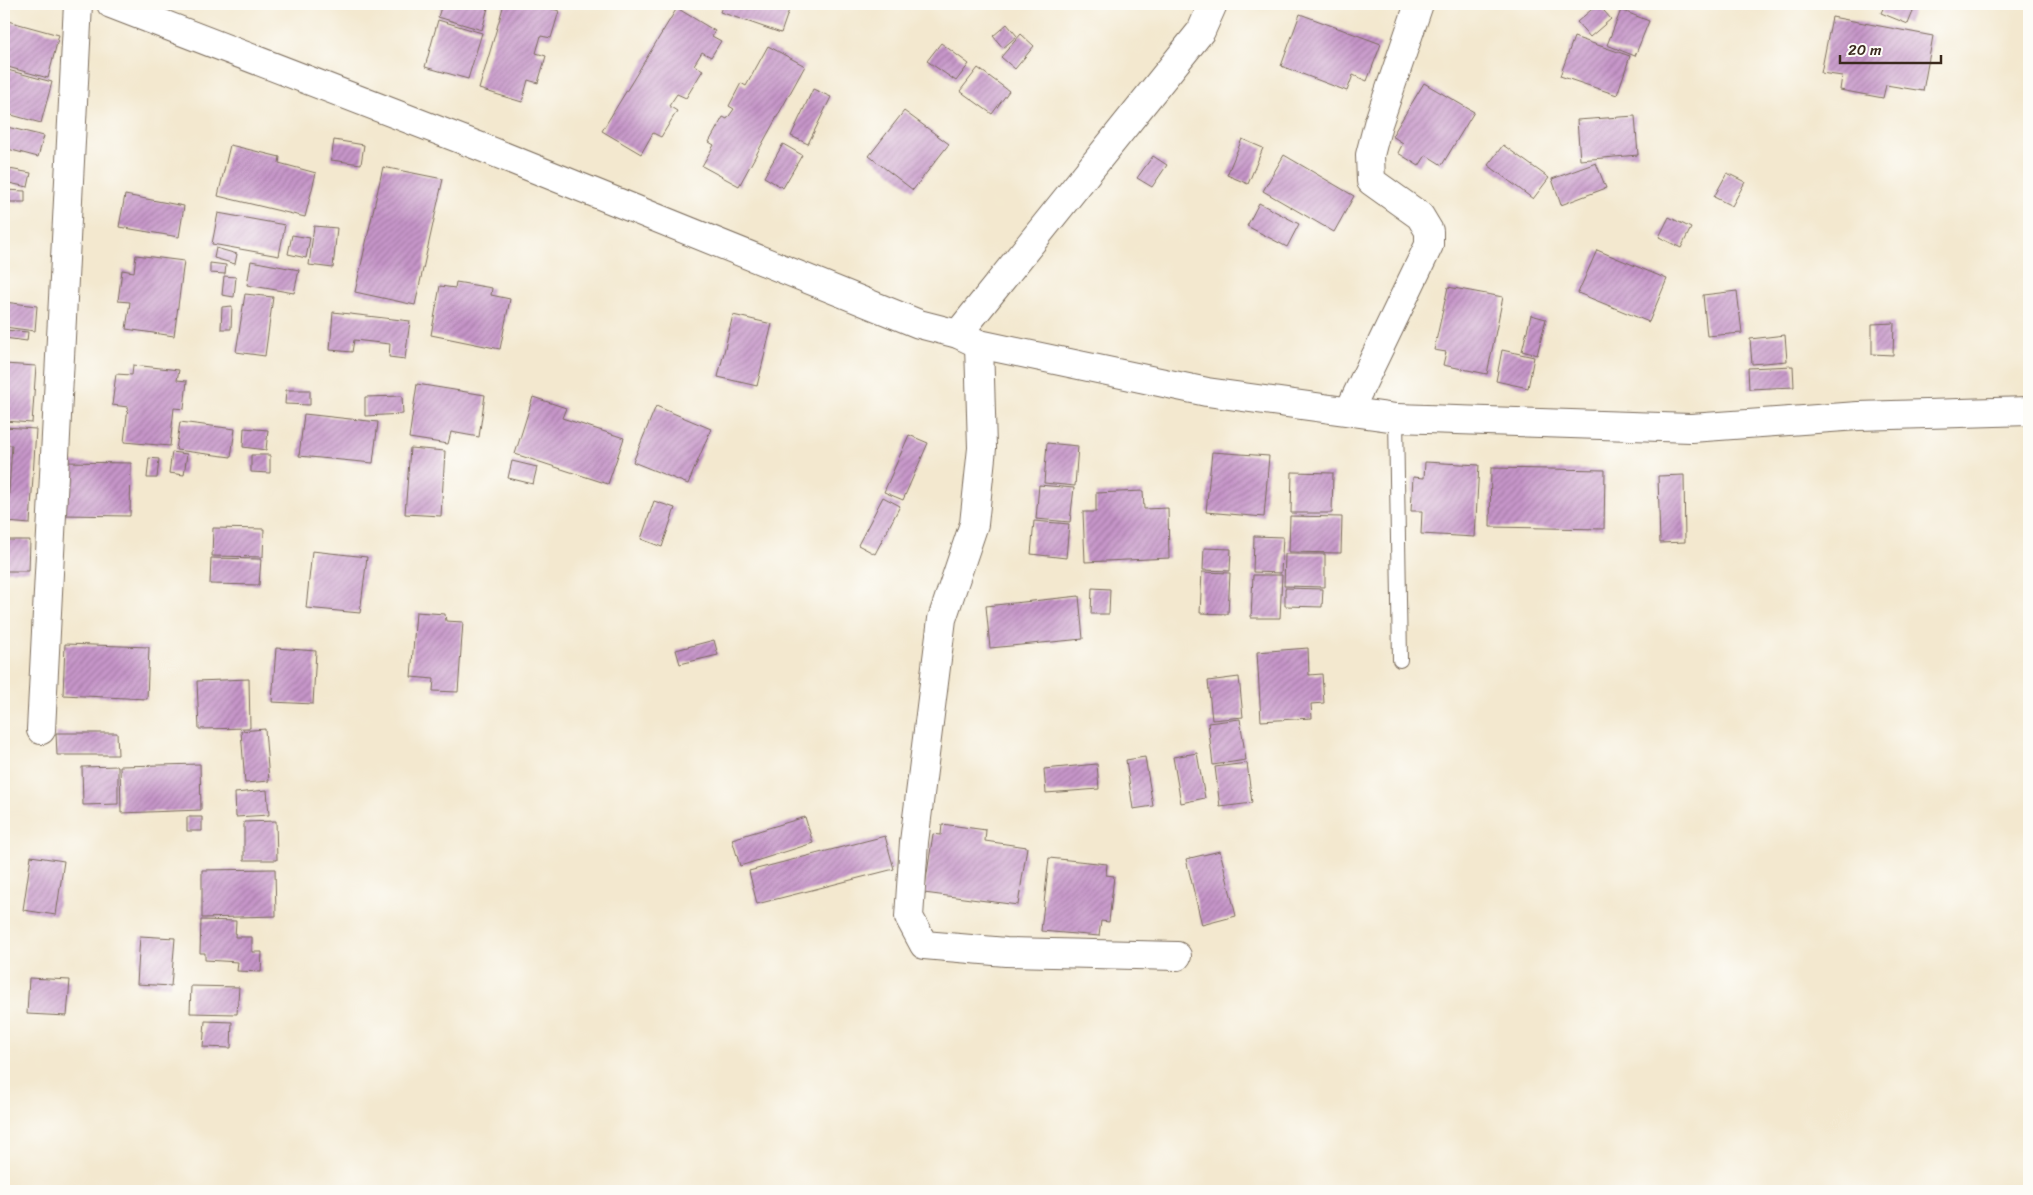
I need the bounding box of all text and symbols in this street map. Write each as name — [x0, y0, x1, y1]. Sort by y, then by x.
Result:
scale bar — [1840, 32, 1942, 64]
text: 20 m — [1848, 37, 1882, 63]

